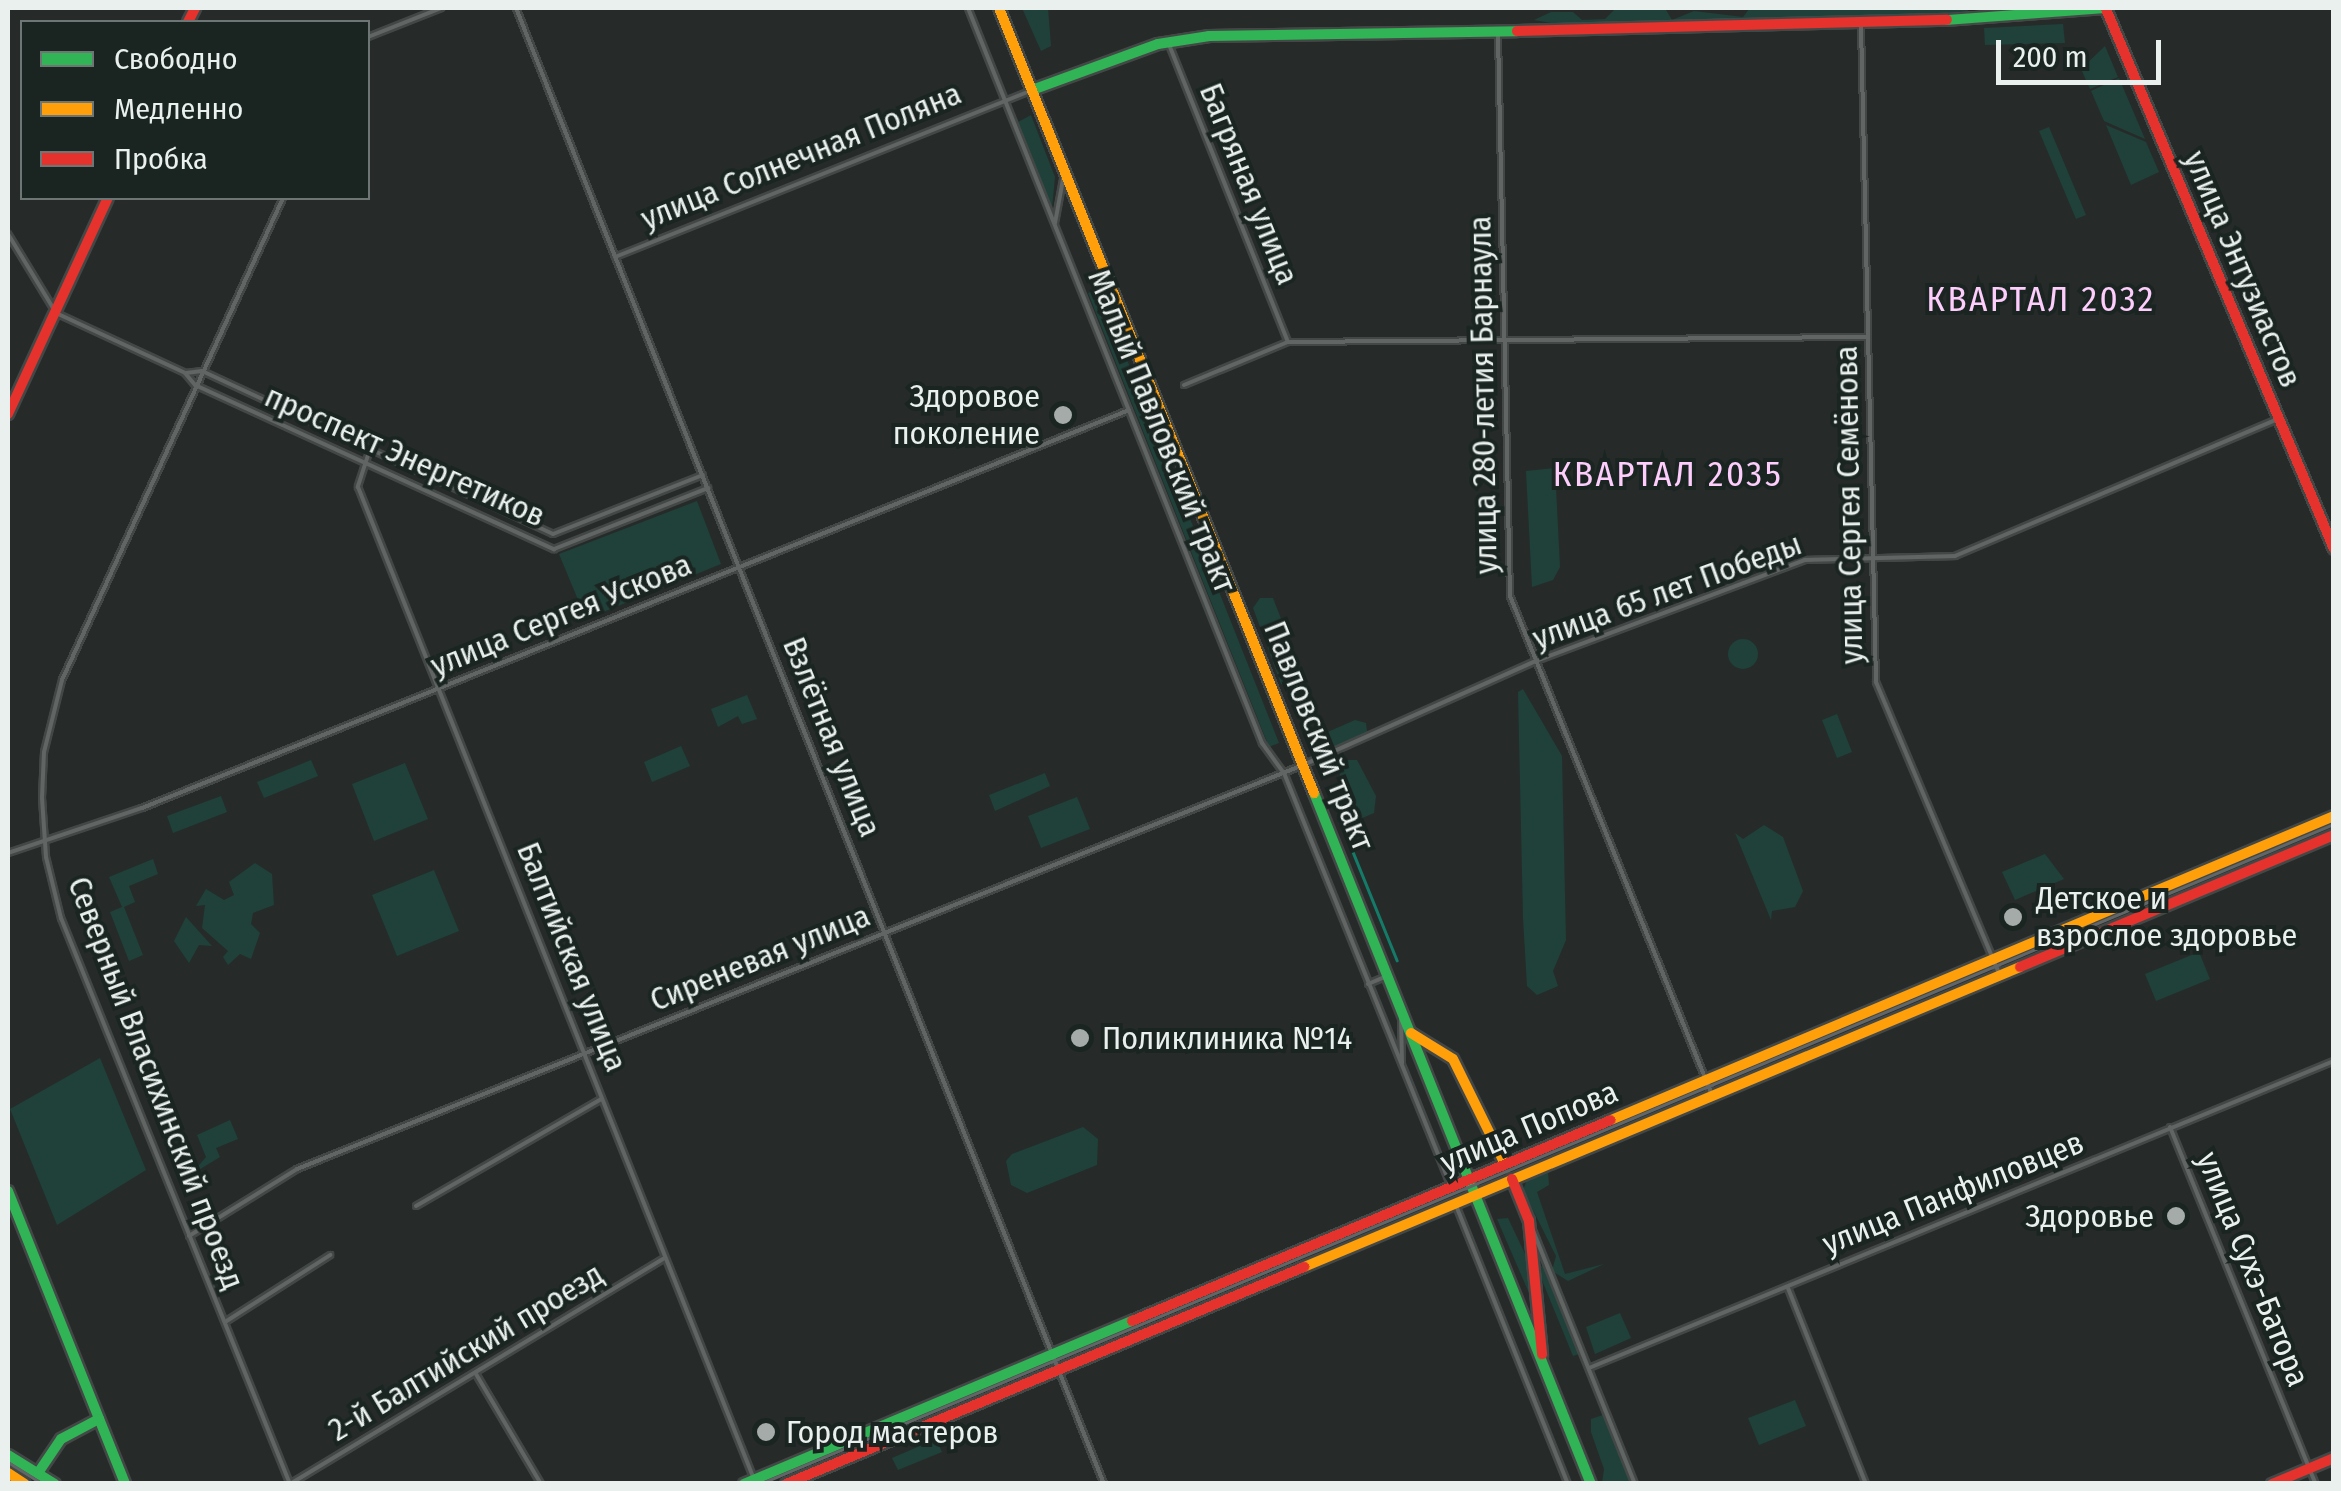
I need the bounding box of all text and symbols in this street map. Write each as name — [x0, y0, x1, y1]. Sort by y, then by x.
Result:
legend — [20, 20, 370, 200]
scale bar — [2001, 20, 2166, 82]
text: 200 m — [2013, 39, 2088, 75]
text: Свободно — [114, 41, 237, 77]
street label: улица Солнечная Поляна — [635, 74, 967, 238]
street label: Багряная улица — [1191, 78, 1307, 290]
text: Медленно — [114, 91, 243, 127]
text: Пробка — [114, 141, 208, 177]
street label: улица Энтузиастов — [2176, 145, 2310, 393]
street label: улица 280-летия Барнаула — [1461, 215, 1505, 575]
street label: Малый Павловский тракт — [1080, 264, 1244, 598]
district label: КВАРТАЛ 2032 — [1926, 278, 2156, 320]
street label: улица Сергея Семёнова — [1827, 345, 1871, 665]
street label: проспект Энергетиков — [259, 377, 551, 535]
place label: Здоровое поколение — [893, 378, 1040, 453]
marker: Здоровое поколение — [1050, 402, 1076, 428]
district label: КВАРТАЛ 2035 — [1553, 453, 1783, 495]
street label: улица 65 лет Победы — [1527, 525, 1807, 657]
street label: улица Сергея Ускова — [425, 545, 697, 685]
street label: Павловский тракт — [1255, 616, 1383, 856]
street label: Взлётная улица — [775, 632, 889, 842]
street label: Балтийская улица — [509, 837, 635, 1077]
street label: Северный Власихинский проезд — [59, 871, 253, 1295]
place label: Детское и взрослое здоровье — [2036, 880, 2297, 955]
street label: Сиреневая улица — [644, 896, 876, 1020]
marker: Детское и взрослое здоровье — [2000, 904, 2026, 930]
place label: Поликлиника №14 — [1102, 1019, 1352, 1057]
marker: Поликлиника №14 — [1067, 1025, 1093, 1051]
street label: улица Попова — [1434, 1072, 1624, 1182]
street label: улица Панфиловцев — [1817, 1123, 2089, 1263]
street label: улица Сухэ-Батора — [2188, 1146, 2318, 1392]
place label: Здоровье — [2025, 1197, 2154, 1235]
marker: Здоровье — [2163, 1203, 2189, 1229]
street label: 2-й Балтийский проезд — [322, 1255, 610, 1449]
place label: Город мастеров — [786, 1413, 998, 1451]
marker: Город мастеров — [755, 1421, 777, 1443]

